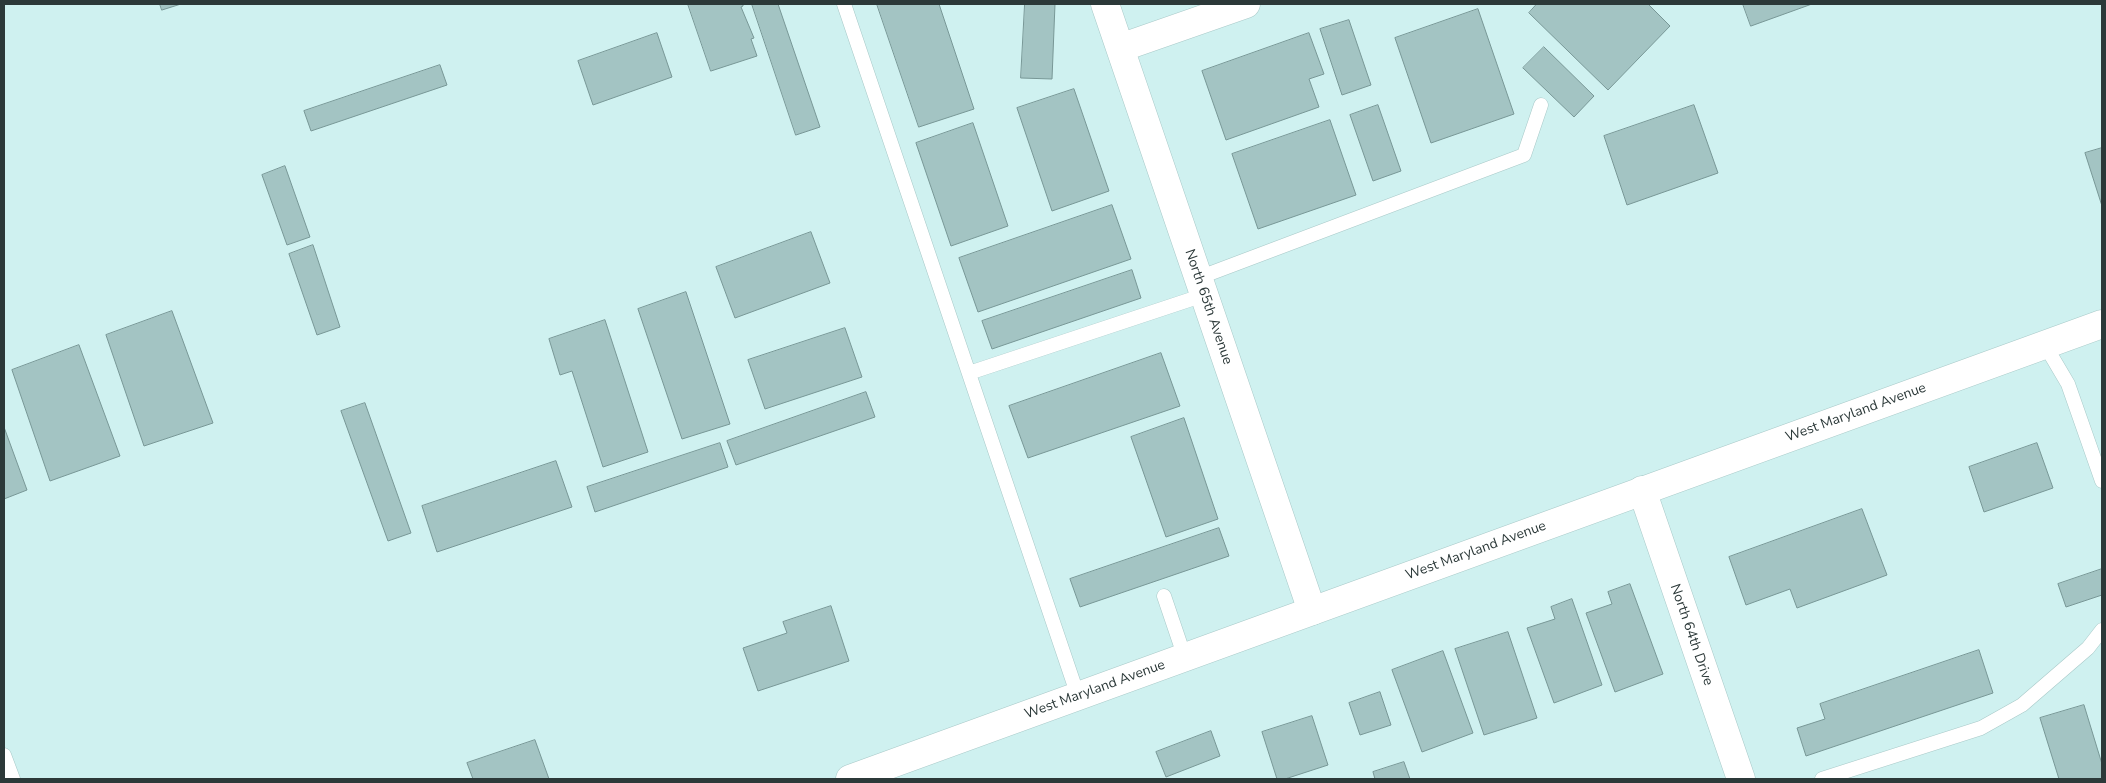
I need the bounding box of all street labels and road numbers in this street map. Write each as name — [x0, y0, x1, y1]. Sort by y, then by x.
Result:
street label: North 65th Avenue — [1180, 247, 1236, 367]
street label: West Maryland Avenue — [1784, 380, 1928, 446]
street label: West Maryland Avenue — [1404, 518, 1548, 584]
street label: North 64th Drive — [1666, 582, 1716, 688]
street label: West Maryland Avenue — [1023, 657, 1167, 723]

